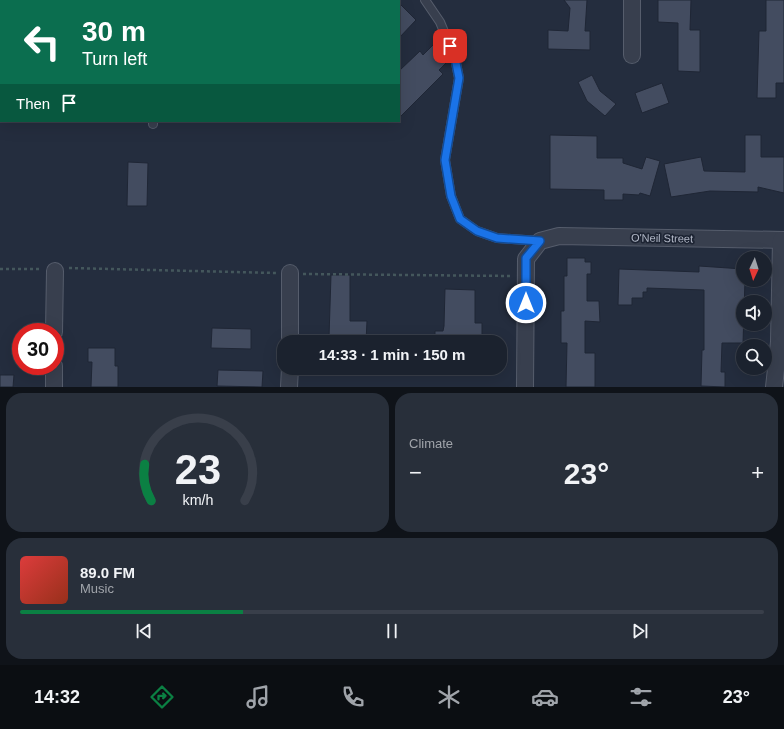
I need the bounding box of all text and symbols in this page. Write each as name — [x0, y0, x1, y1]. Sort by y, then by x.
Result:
icon: left — [16, 16, 68, 68]
text: 30 m — [82, 16, 146, 47]
pin — [433, 29, 467, 63]
icon: arrive — [439, 35, 461, 57]
text: Turn left — [82, 49, 147, 69]
icon: arrive — [58, 92, 80, 114]
text: Then — [16, 95, 50, 112]
street label: O'Neil Street — [631, 231, 693, 245]
north arrow — [736, 251, 772, 287]
map controls — [736, 251, 772, 375]
position arrow — [505, 282, 547, 324]
button: sound — [736, 295, 772, 331]
speed limit sign: 30 — [12, 323, 64, 375]
button: search — [736, 339, 772, 375]
text: 14:33 · 1 min · 150 m — [319, 346, 465, 363]
text: Climate — [409, 436, 453, 451]
text: 23 — [174, 445, 221, 492]
text: 23° — [564, 457, 609, 490]
text: − — [409, 460, 422, 485]
text: + — [751, 460, 764, 485]
text: km/h — [182, 491, 213, 507]
text: 89.0 FM — [80, 564, 135, 581]
text: Music — [80, 581, 114, 596]
icon: previous — [133, 620, 155, 642]
icon: pause — [381, 620, 403, 642]
icon: next — [629, 620, 651, 642]
icon: directions — [148, 683, 176, 711]
icon: music — [244, 683, 272, 711]
icon: phone — [339, 683, 367, 711]
icon: climate — [435, 683, 463, 711]
icon: car — [531, 683, 559, 711]
icon: filters — [627, 683, 655, 711]
text: 14:32 — [34, 687, 80, 707]
text: 23° — [723, 687, 750, 707]

